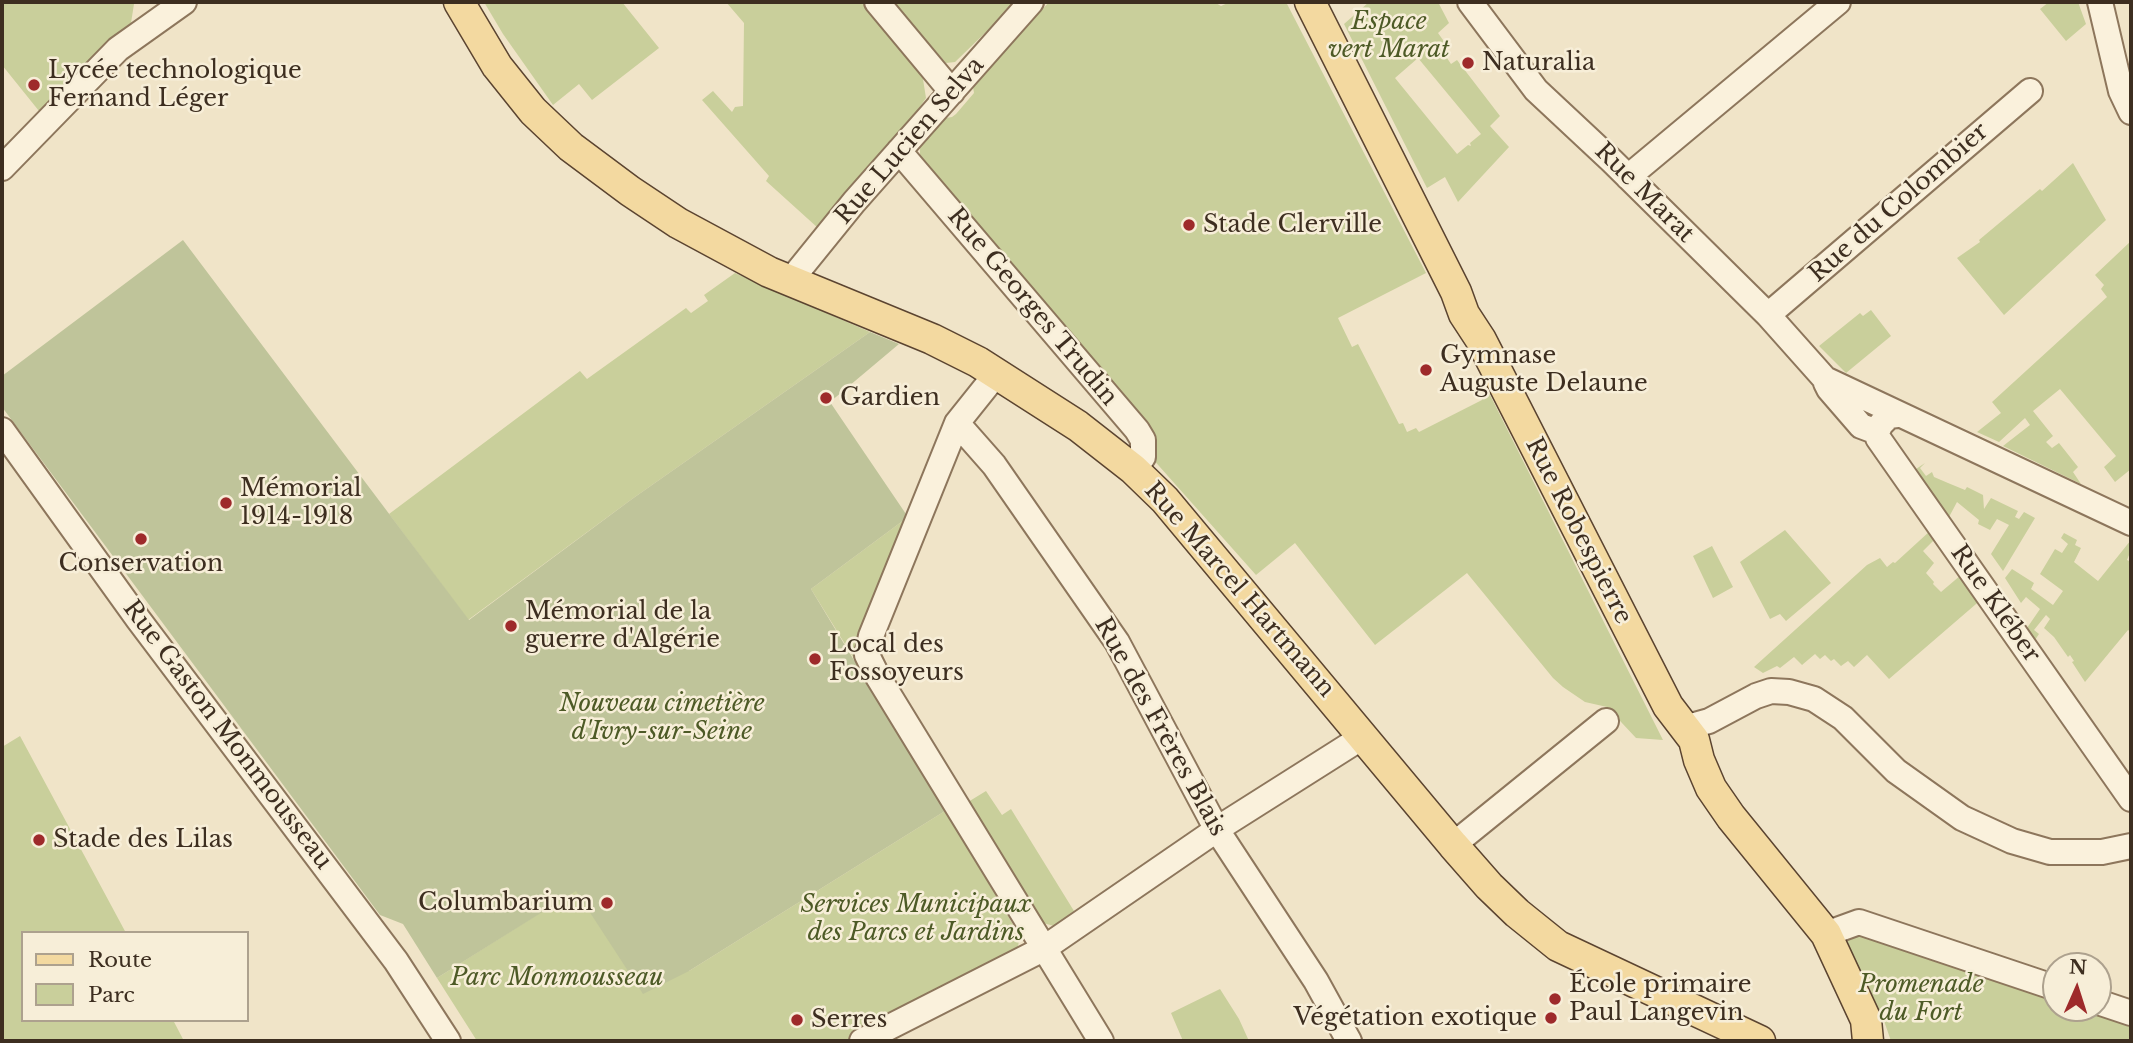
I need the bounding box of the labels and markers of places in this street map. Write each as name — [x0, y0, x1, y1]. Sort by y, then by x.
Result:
place label: Naturalia — [1482, 49, 1595, 77]
marker: Naturalia — [1460, 55, 1476, 71]
place label: Lycée technologique Fernand Léger — [48, 57, 302, 113]
marker: Lycée technologique Fernand Léger — [26, 77, 42, 93]
place label: Stade Clerville — [1203, 211, 1382, 239]
marker: Stade Clerville — [1181, 217, 1197, 233]
place label: Gymnase Auguste Delaune — [1440, 342, 1648, 398]
marker: Gymnase Auguste Delaune — [1418, 362, 1434, 378]
place label: Gardien — [840, 384, 940, 412]
marker: Gardien — [818, 390, 834, 406]
place label: Mémorial 1914-1918 — [240, 475, 361, 531]
marker: Mémorial 1914-1918 — [218, 495, 234, 511]
marker: Conservation — [133, 531, 149, 547]
place label: Conservation — [59, 550, 223, 578]
place label: Mémorial de la guerre d'Algérie — [525, 598, 720, 654]
marker: Mémorial de la guerre d'Algérie — [503, 618, 519, 634]
place label: Local des Fossoyeurs — [829, 631, 964, 687]
marker: Local des Fossoyeurs — [807, 651, 823, 667]
place label: Stade des Lilas — [53, 826, 233, 854]
marker: Stade des Lilas — [31, 832, 47, 848]
place label: Columbarium — [418, 889, 593, 917]
marker: Columbarium — [599, 895, 615, 911]
place label: École primaire Paul Langevin — [1569, 971, 1752, 1027]
marker: École primaire Paul Langevin — [1547, 991, 1563, 1007]
place label: Végétation exotique — [1294, 1004, 1537, 1032]
place label: Serres — [811, 1006, 888, 1034]
marker: Végétation exotique — [1543, 1010, 1559, 1026]
marker: Serres — [789, 1012, 805, 1028]

